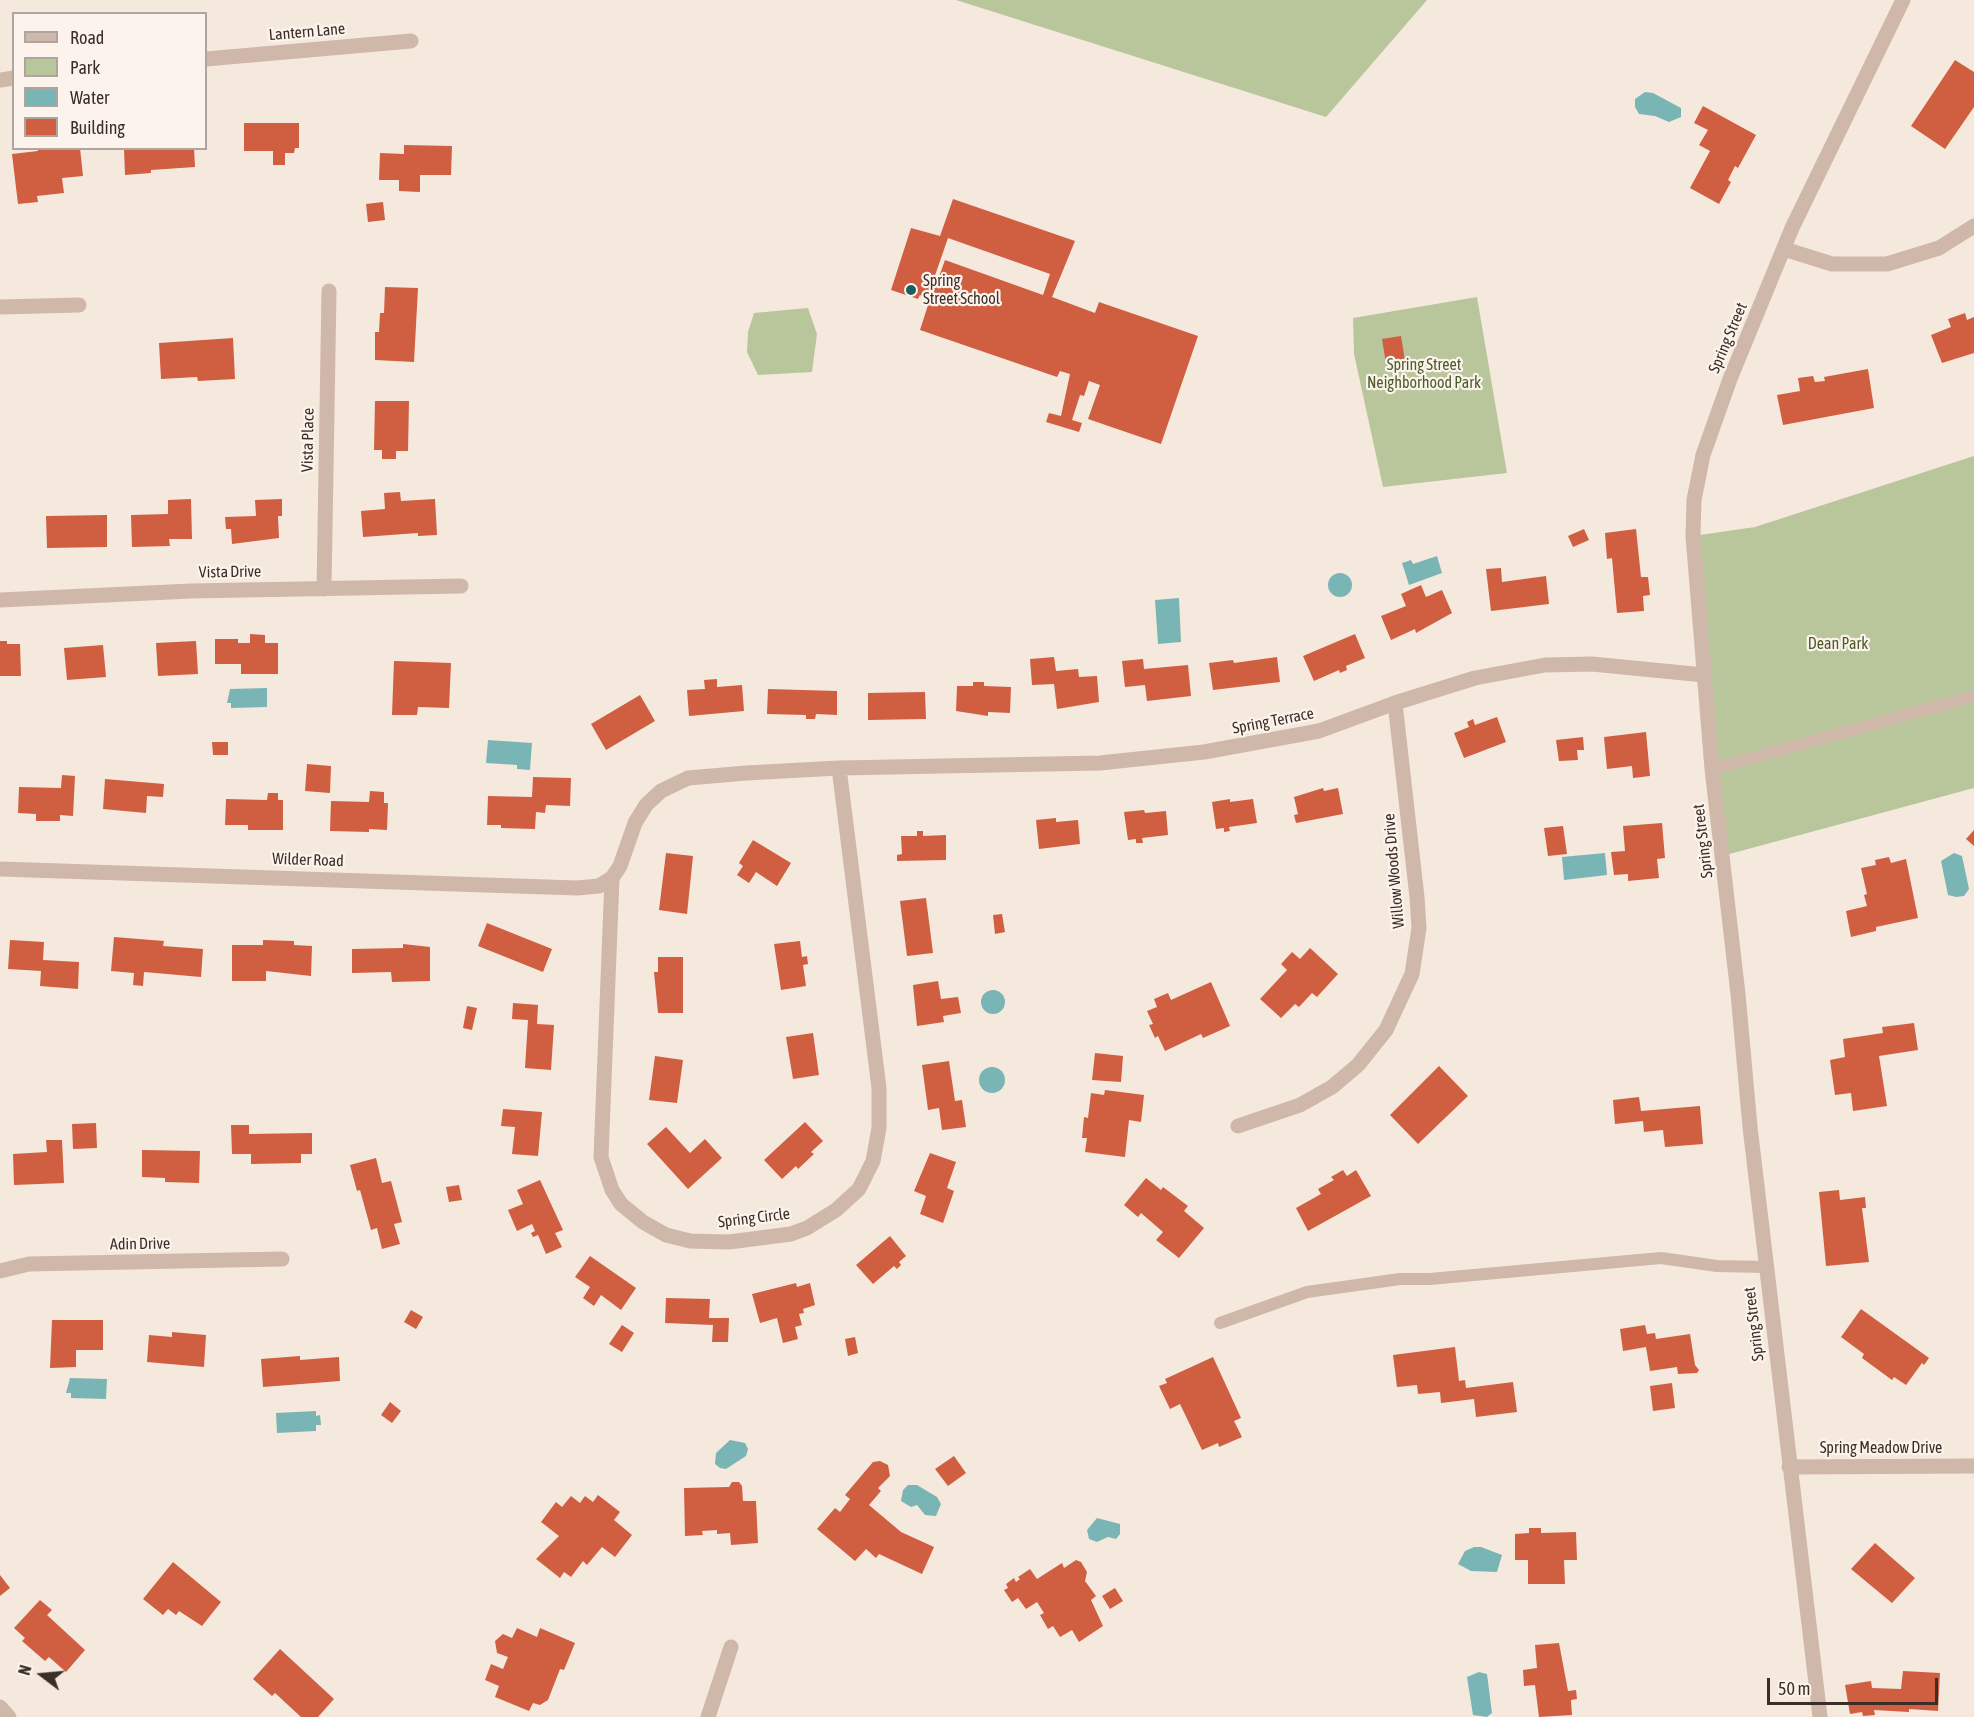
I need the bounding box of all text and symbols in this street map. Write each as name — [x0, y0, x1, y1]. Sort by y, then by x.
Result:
legend — [12, 12, 207, 150]
street label: Lantern Lane — [268, 19, 346, 45]
text: Road — [70, 27, 104, 48]
text: Park — [70, 57, 100, 78]
text: Water — [70, 87, 109, 108]
text: Building — [70, 117, 125, 138]
place label: Spring Street School — [923, 271, 1000, 309]
marker: Spring Street School — [904, 283, 918, 297]
street label: Spring Street — [1705, 300, 1751, 376]
park label: Spring Street Neighborhood Park — [1367, 355, 1481, 393]
street label: Vista Place — [298, 408, 318, 472]
street label: Vista Drive — [199, 562, 261, 582]
park label: Dean Park — [1808, 634, 1868, 654]
street label: Spring Terrace — [1231, 704, 1315, 738]
street label: Spring Street — [1689, 803, 1717, 879]
street label: Willow Woods Drive — [1379, 813, 1409, 929]
street label: Wilder Road — [272, 849, 344, 871]
street label: Spring Circle — [717, 1204, 791, 1232]
street label: Adin Drive — [110, 1234, 170, 1254]
street label: Spring Street — [1740, 1286, 1768, 1362]
street label: Spring Meadow Drive — [1820, 1438, 1942, 1458]
north arrow — [12, 1645, 72, 1705]
text: N — [15, 1663, 35, 1677]
scale bar — [1770, 1666, 1941, 1704]
text: 50 m — [1778, 1678, 1810, 1699]

